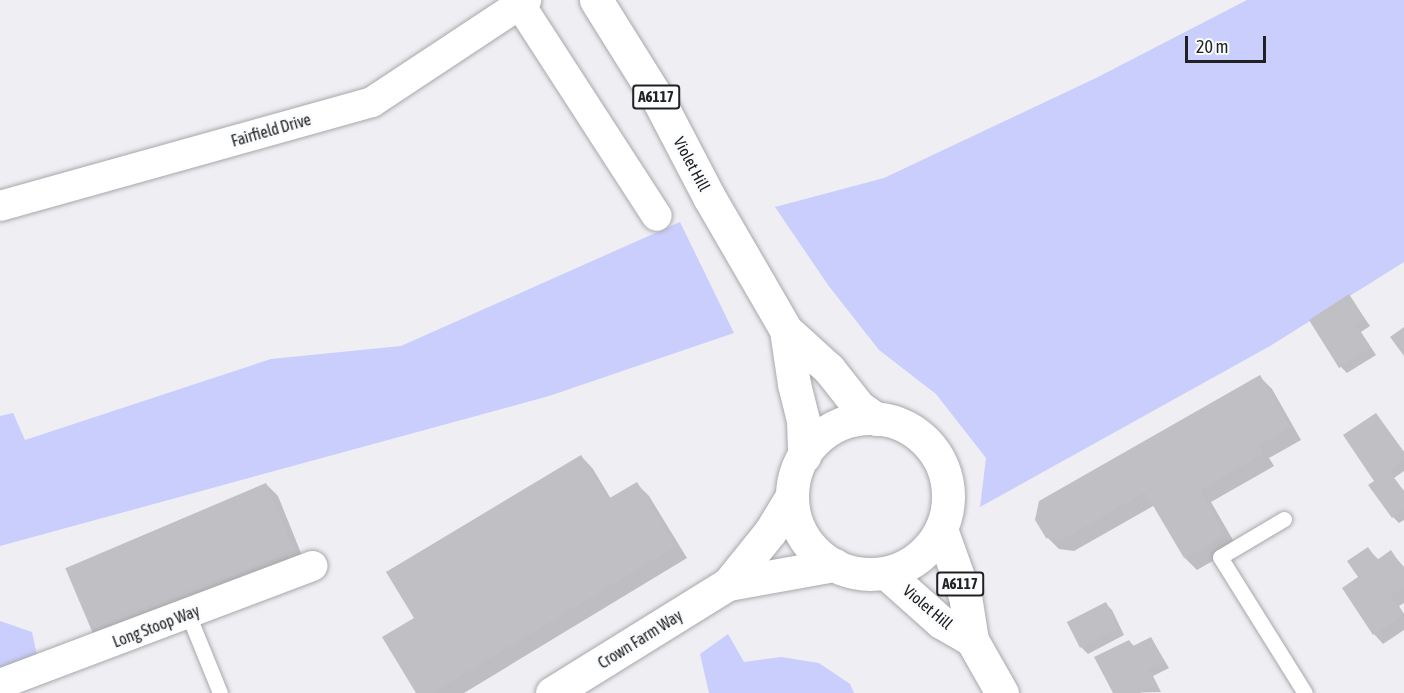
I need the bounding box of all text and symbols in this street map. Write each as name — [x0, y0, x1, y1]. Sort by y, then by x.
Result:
scale bar — [1188, 24, 1269, 62]
text: 20 m — [1196, 36, 1228, 57]
road number: A6117 — [632, 85, 680, 109]
street label: Fairfield Drive — [229, 109, 313, 151]
street label: Violet Hill — [670, 134, 714, 194]
road number: A6117 — [936, 572, 984, 596]
street label: Violet Hill — [899, 581, 957, 633]
street label: Long Stoop Way — [110, 601, 202, 651]
street label: Crown Farm Way — [594, 605, 686, 673]

